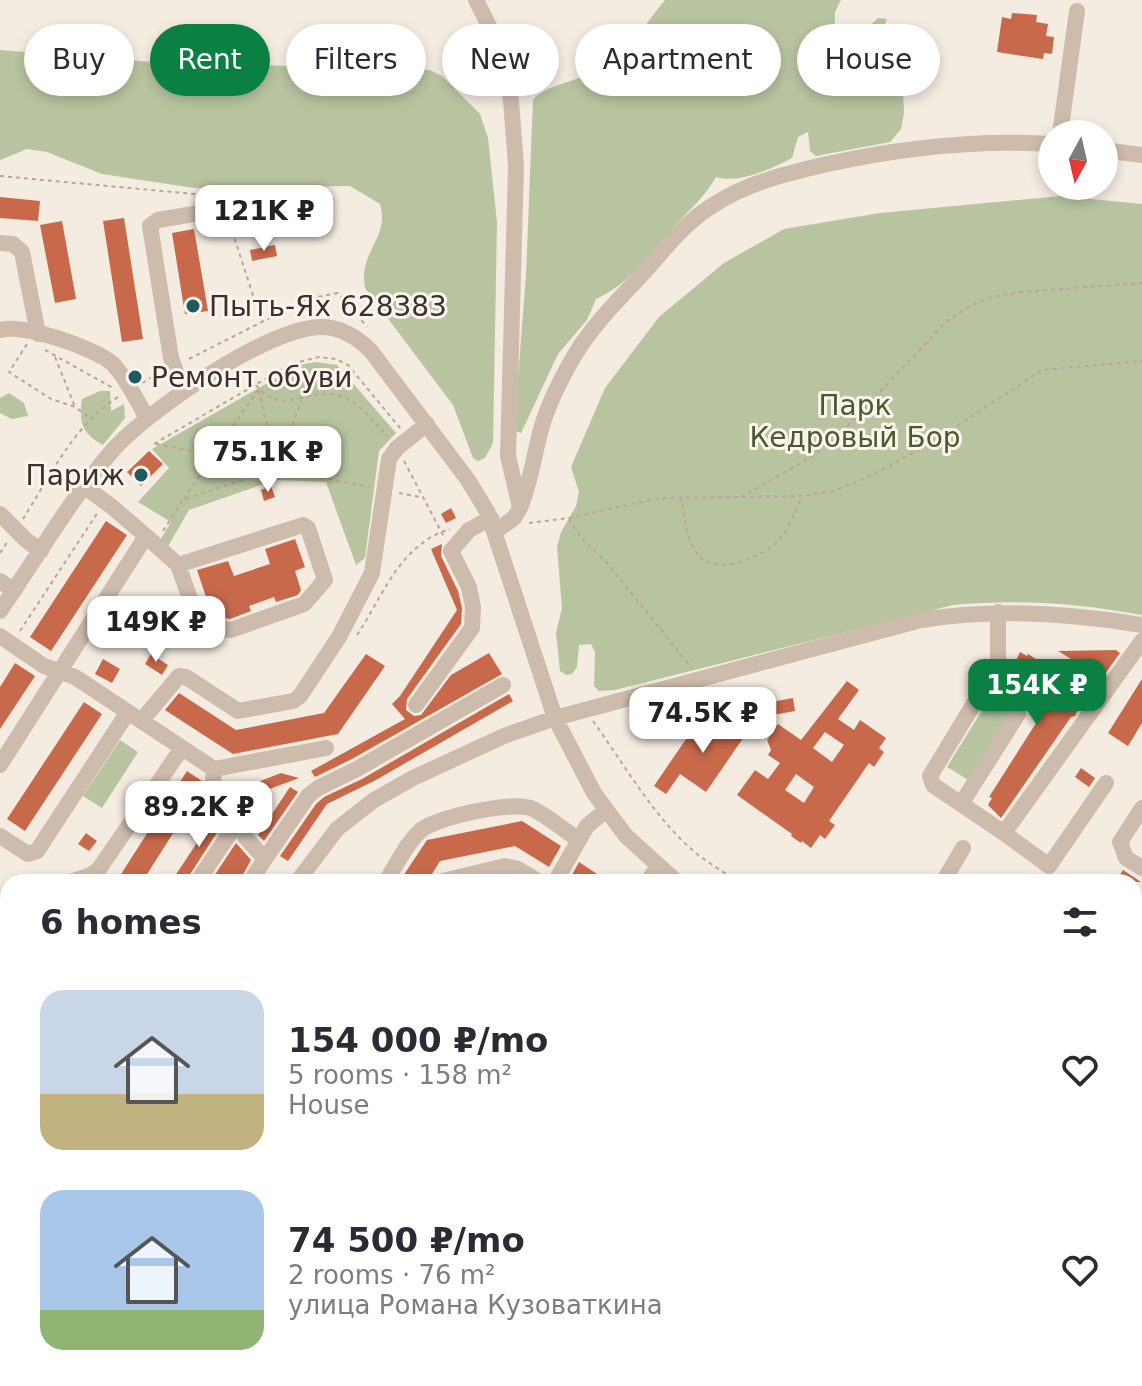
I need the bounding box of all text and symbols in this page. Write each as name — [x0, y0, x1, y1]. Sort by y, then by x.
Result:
chip: Buy — [24, 24, 134, 96]
chip: Rent — [150, 24, 270, 96]
chip: Filters — [286, 24, 426, 96]
chip: New — [442, 24, 559, 96]
chip: Apartment — [575, 24, 781, 96]
chip: House — [797, 24, 940, 96]
north arrow — [1038, 120, 1118, 200]
map controls — [1038, 120, 1118, 200]
pin: 121K ₽ — [199, 185, 329, 253]
text: 121K ₽ — [213, 196, 315, 226]
place label: Пыть-Ях 628383 — [209, 290, 447, 323]
marker: Пыть-Ях 628383 — [184, 297, 202, 315]
place label: Ремонт обуви — [151, 361, 353, 394]
marker: Ремонт обуви — [126, 368, 144, 386]
park label: Парк Кедровый Бор — [749, 389, 961, 454]
pin: 75.1K ₽ — [194, 426, 342, 494]
text: 75.1K ₽ — [212, 437, 324, 467]
place label: Париж — [26, 459, 125, 492]
marker: Париж — [132, 466, 150, 484]
pin: 149K ₽ — [91, 596, 221, 664]
text: 149K ₽ — [105, 607, 207, 637]
pin: 154K ₽ — [972, 659, 1102, 727]
text: 154K ₽ — [986, 670, 1088, 700]
pin: 74.5K ₽ — [629, 687, 777, 755]
text: 74.5K ₽ — [647, 698, 759, 728]
pin: 89.2K ₽ — [125, 781, 273, 849]
text: 89.2K ₽ — [143, 792, 255, 822]
icon: filters — [1058, 900, 1102, 944]
text: 6 homes — [40, 902, 202, 942]
text: 154 000 ₽/mo — [288, 1020, 548, 1060]
icon: home — [104, 1022, 200, 1118]
icon: heart — [1058, 1048, 1102, 1092]
text: 5 rooms · 158 m² — [288, 1060, 512, 1090]
text: House — [288, 1090, 369, 1120]
text: 74 500 ₽/mo — [288, 1220, 525, 1260]
icon: home — [104, 1222, 200, 1318]
icon: heart — [1058, 1248, 1102, 1292]
text: 2 rooms · 76 m² — [288, 1260, 496, 1290]
text: улица Романа Кузоваткина — [288, 1290, 663, 1320]

